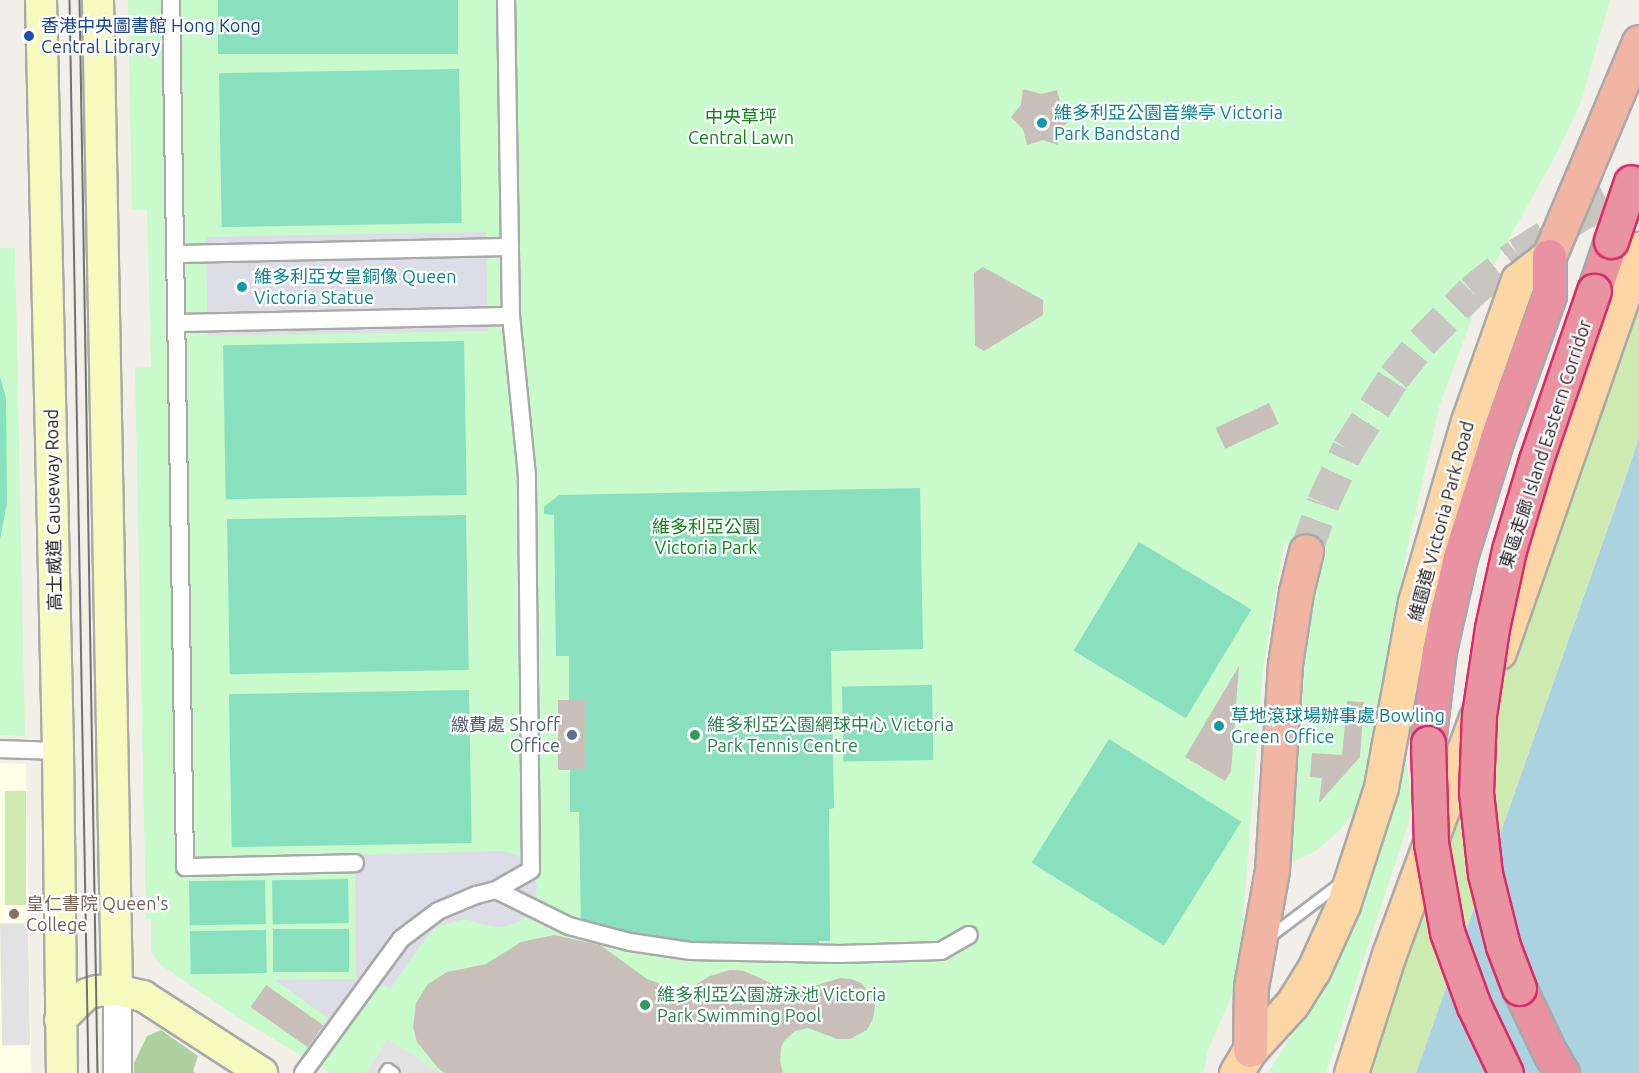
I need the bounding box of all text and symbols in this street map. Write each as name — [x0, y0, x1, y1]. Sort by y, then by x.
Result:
place label: 香港中央圖書館 Hong Kong Central Library — [41, 15, 261, 57]
marker: 香港中央圖書館 Hong Kong Central Library — [22, 29, 36, 43]
place label: 維多利亞公園音樂亭 Victoria Park Bandstand — [1054, 102, 1283, 144]
park label: 中央草坪 Central Lawn — [688, 106, 794, 148]
marker: 維多利亞公園音樂亭 Victoria Park Bandstand — [1035, 116, 1049, 130]
place label: 維多利亞女皇銅像 Queen Victoria Statue — [254, 266, 457, 308]
marker: 維多利亞女皇銅像 Queen Victoria Statue — [235, 280, 249, 294]
street label: 東區走廊 Island Eastern Corridor — [1495, 317, 1595, 571]
street label: 高士威道 Causeway Road — [40, 409, 66, 611]
street label: 維園道 Victoria Park Road — [1404, 419, 1478, 623]
park label: 維多利亞公園 Victoria Park — [652, 516, 760, 558]
place label: 草地滾球場辦事處 Bowling Green Office — [1231, 705, 1445, 748]
place label: 繳費處 Shroff Office — [451, 714, 560, 756]
place label: 維多利亞公園網球中心 Victoria Park Tennis Centre — [707, 714, 954, 756]
marker: 草地滾球場辦事處 Bowling Green Office — [1212, 719, 1226, 733]
marker: 繳費處 Shroff Office — [565, 728, 579, 742]
marker: 維多利亞公園網球中心 Victoria Park Tennis Centre — [688, 728, 702, 742]
place label: 皇仁書院 Queen's College — [26, 893, 168, 936]
marker: 皇仁書院 Queen's College — [7, 907, 21, 921]
place label: 維多利亞公園游泳池 Victoria Park Swimming Pool — [657, 984, 886, 1026]
marker: 維多利亞公園游泳池 Victoria Park Swimming Pool — [638, 998, 652, 1012]

